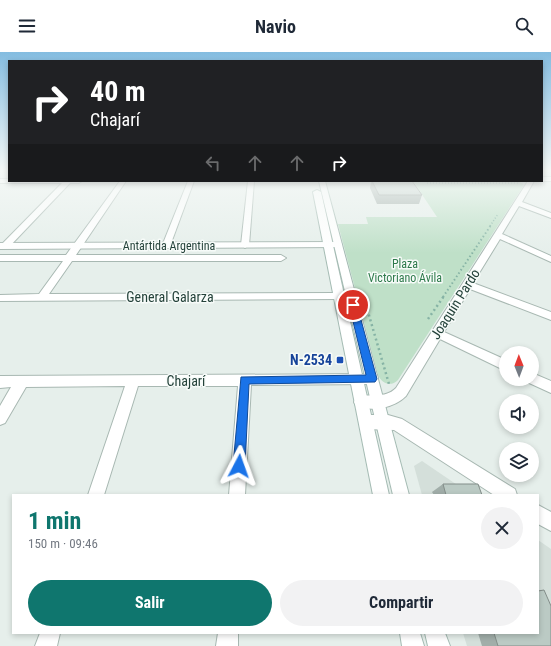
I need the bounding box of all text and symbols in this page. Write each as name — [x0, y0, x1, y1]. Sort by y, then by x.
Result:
icon: menu — [16, 15, 38, 37]
icon: search — [513, 15, 535, 37]
text: Navio — [255, 16, 296, 37]
text: 40 m — [90, 75, 146, 108]
icon: right — [24, 76, 76, 128]
text: Chajarí — [90, 109, 140, 130]
icon: left — [202, 152, 224, 174]
icon: ahead — [244, 152, 266, 174]
icon: ahead — [286, 152, 308, 174]
icon: right — [328, 152, 350, 174]
street label: Antártida Argentina — [123, 239, 215, 253]
park label: Plaza Victoriano Ávila — [368, 257, 442, 285]
street label: Joaquín Pardo — [427, 266, 483, 342]
pin — [336, 288, 370, 322]
street label: General Galarza — [126, 289, 214, 305]
icon: arrive — [342, 294, 364, 316]
north arrow — [499, 346, 539, 386]
map controls — [499, 346, 539, 482]
place label: N-2534 — [290, 352, 332, 368]
marker: N-2534 — [335, 355, 345, 365]
street label: Chajarí — [167, 373, 206, 389]
button: sound — [499, 394, 539, 434]
button: layers — [499, 442, 539, 482]
position arrow — [218, 445, 260, 487]
text: 1 min — [28, 507, 81, 535]
button: close — [481, 507, 523, 549]
text: 150 m · 09:46 — [28, 536, 98, 551]
button: Salir — [28, 580, 272, 626]
button: Compartir — [280, 580, 523, 626]

